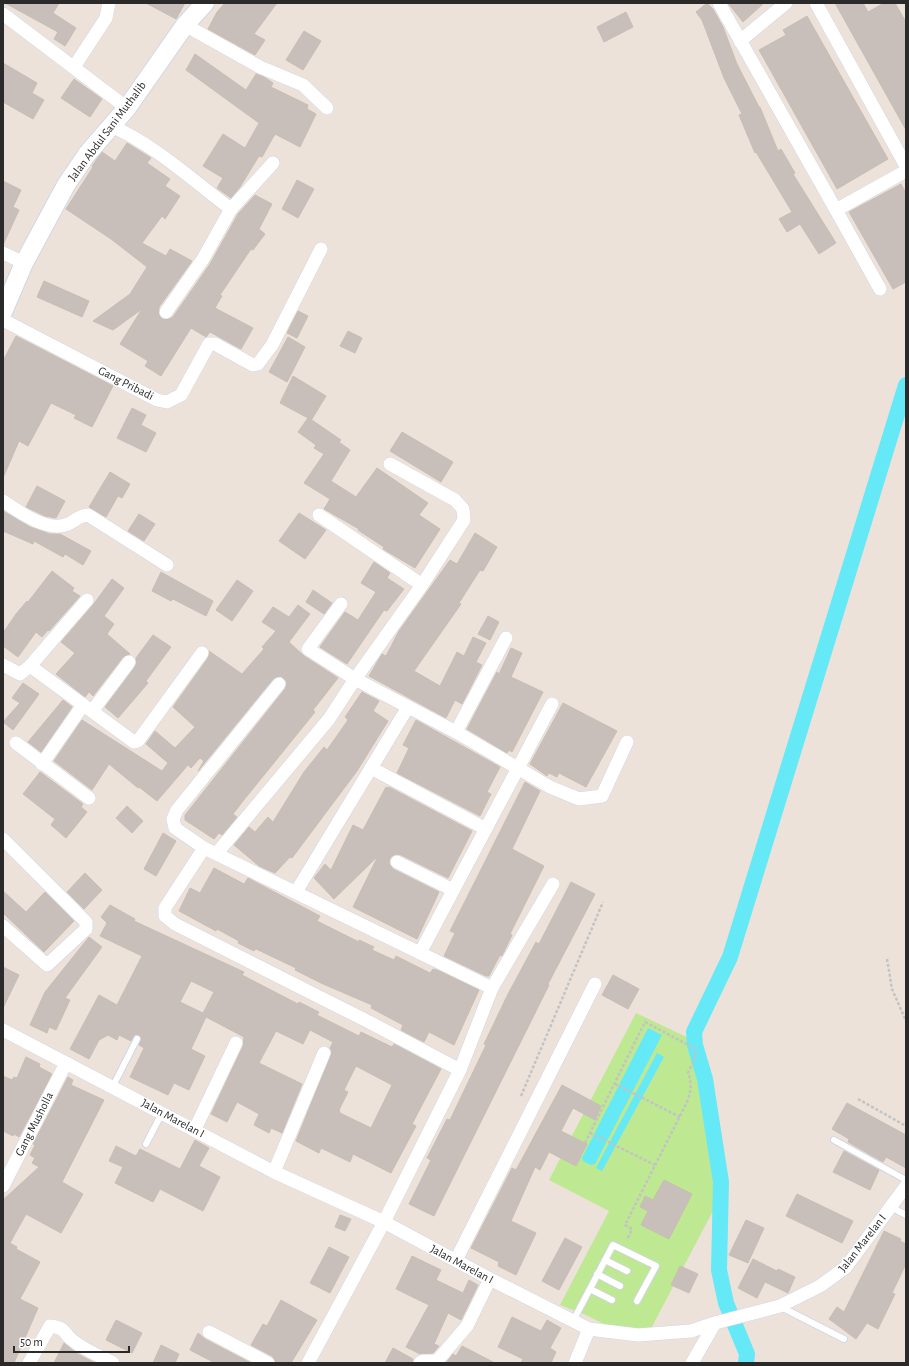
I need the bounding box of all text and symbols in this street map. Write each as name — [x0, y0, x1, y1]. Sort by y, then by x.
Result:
street label: Jalan Abdul Sani Muthalib — [66, 79, 148, 183]
street label: Gang Pribadi — [96, 364, 156, 402]
street label: Gang Musholla — [13, 1090, 55, 1158]
street label: Jalan Marelan I — [139, 1096, 207, 1140]
street label: Jalan Marelan I — [836, 1212, 888, 1274]
street label: Jalan Marelan I — [428, 1242, 496, 1286]
scale bar — [14, 1328, 129, 1354]
text: 50 m — [20, 1336, 43, 1348]

